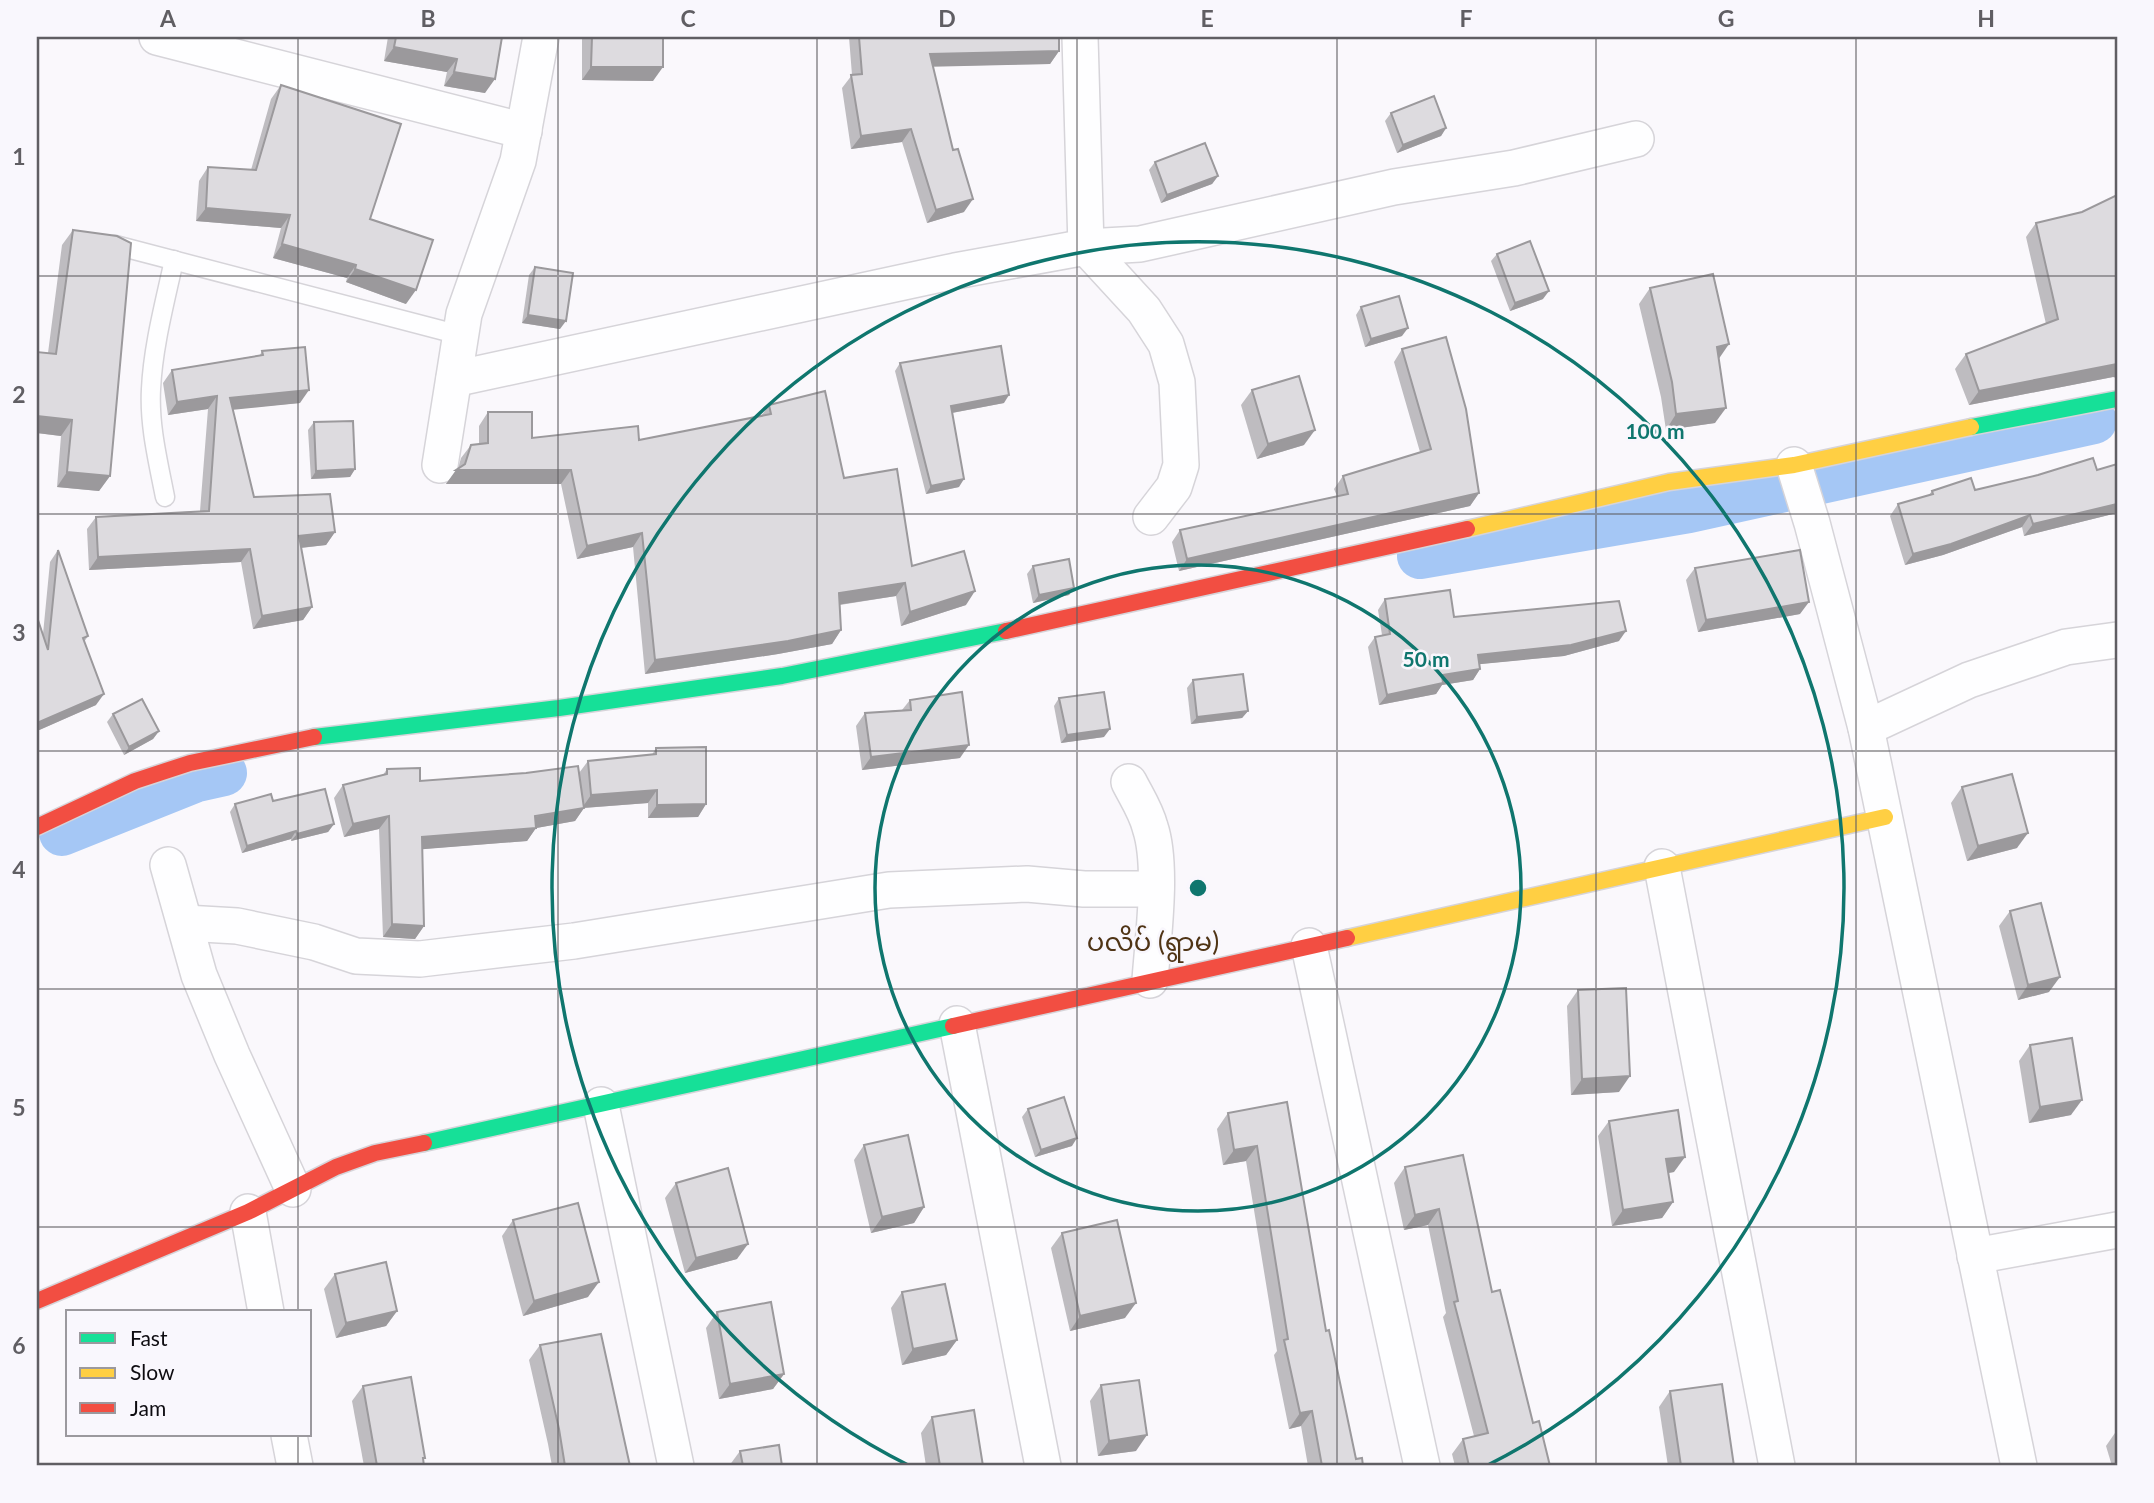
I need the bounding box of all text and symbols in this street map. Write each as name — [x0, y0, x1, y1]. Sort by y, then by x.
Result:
text: A — [159, 4, 177, 32]
text: B — [420, 4, 436, 32]
text: C — [680, 4, 696, 32]
text: D — [938, 4, 956, 32]
text: E — [1200, 4, 1214, 32]
text: F — [1459, 4, 1473, 32]
text: G — [1718, 4, 1734, 32]
text: H — [1977, 4, 1995, 32]
text: 1 — [12, 142, 26, 170]
text: 2 — [12, 380, 26, 408]
text: 100 m — [1625, 418, 1685, 443]
text: 3 — [12, 618, 26, 646]
text: 50 m — [1402, 646, 1450, 671]
text: 4 — [12, 855, 26, 883]
centre of rings — [1186, 876, 1210, 900]
district label: ပလိပ် (ရွာမ) — [1087, 925, 1219, 963]
text: 5 — [12, 1093, 26, 1121]
legend — [66, 1310, 312, 1436]
text: Fast — [130, 1325, 168, 1350]
text: 6 — [12, 1331, 26, 1359]
text: Slow — [130, 1359, 175, 1384]
text: Jam — [130, 1395, 166, 1420]

